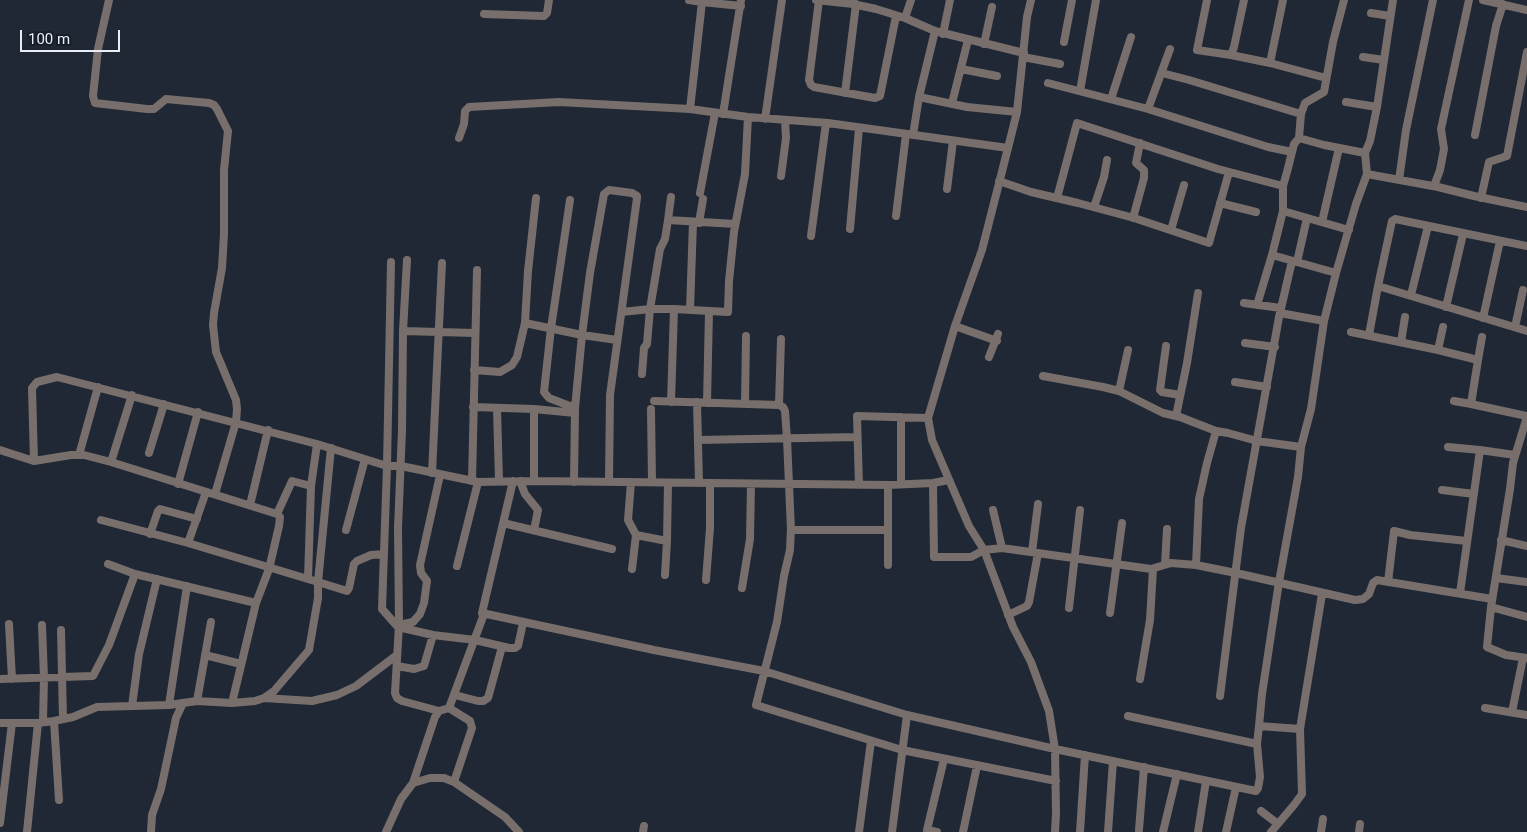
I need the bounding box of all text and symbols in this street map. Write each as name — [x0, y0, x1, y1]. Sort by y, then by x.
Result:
scale bar — [22, 20, 122, 52]
text: 100 m — [28, 30, 70, 48]

